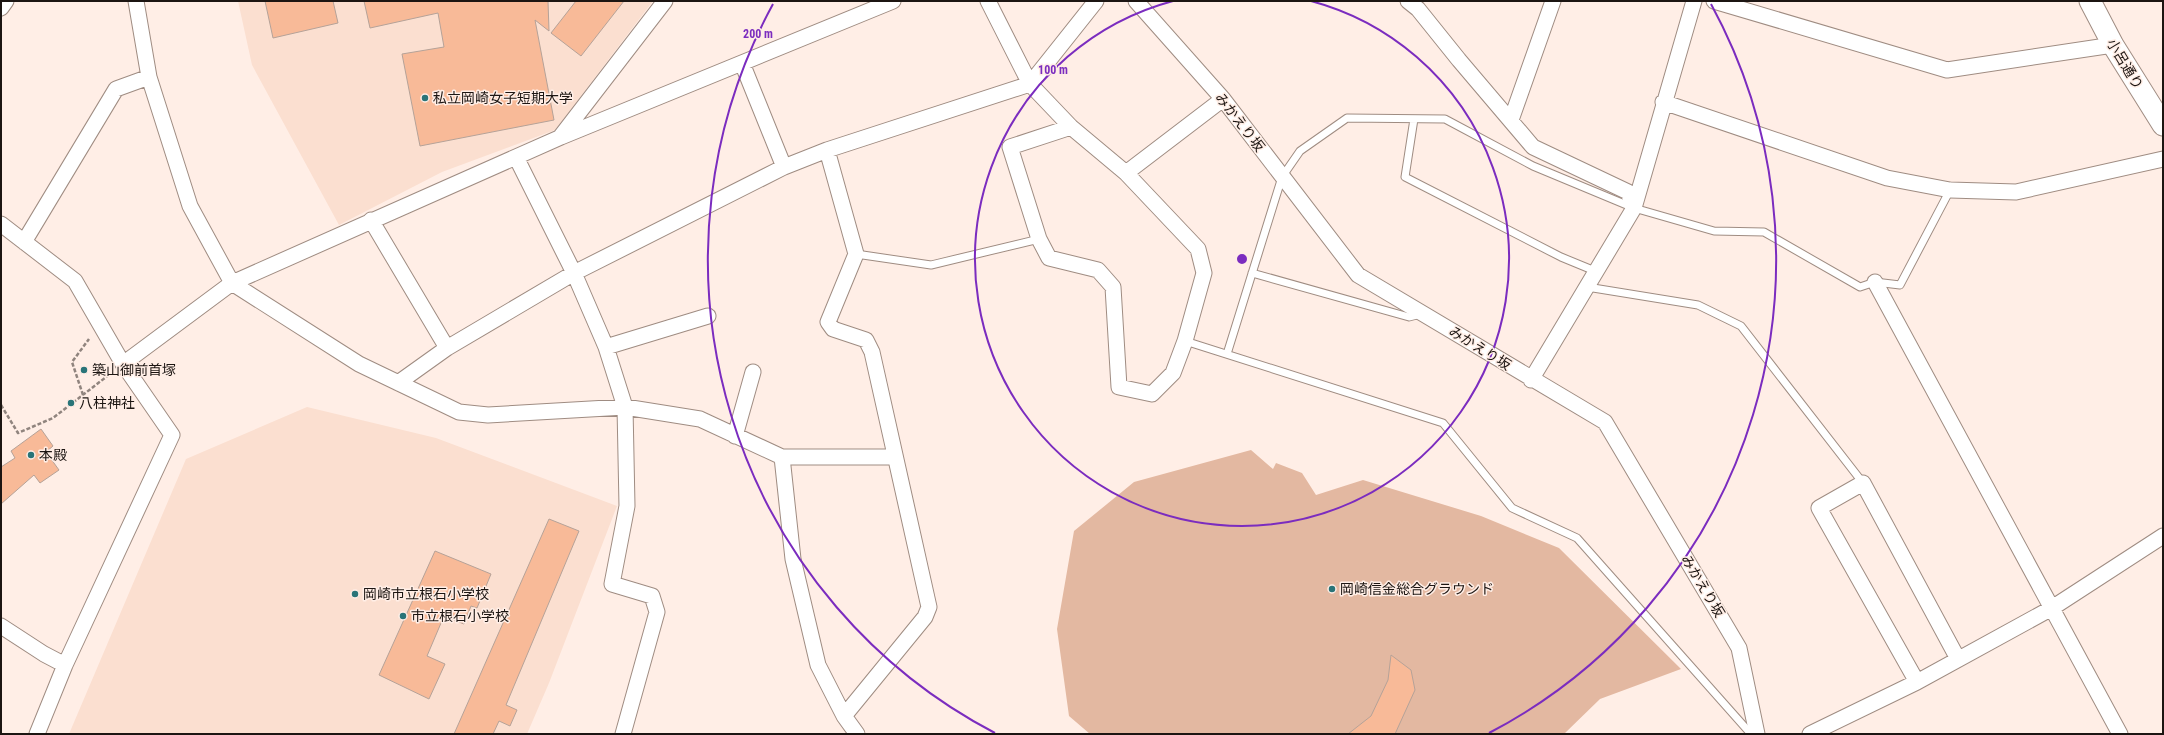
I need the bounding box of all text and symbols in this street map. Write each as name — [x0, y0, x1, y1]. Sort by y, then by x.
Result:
text: 200 m — [743, 27, 773, 41]
street label: 小呂通り — [2104, 36, 2146, 92]
text: 100 m — [1038, 63, 1068, 77]
street label: みかえり坂 — [1212, 89, 1268, 155]
place label: 私立岡崎女子短期大学 — [433, 90, 573, 106]
marker: 私立岡崎女子短期大学 — [420, 93, 430, 103]
centre of rings — [1235, 252, 1249, 266]
street label: みかえり坂 — [1446, 323, 1514, 373]
place label: 築山御前首塚 — [92, 362, 176, 378]
marker: 築山御前首塚 — [79, 365, 89, 375]
place label: 八柱神社 — [79, 395, 135, 411]
marker: 八柱神社 — [66, 398, 76, 408]
place label: 本殿 — [39, 447, 67, 463]
marker: 本殿 — [26, 450, 36, 460]
street label: みかえり坂 — [1678, 552, 1728, 620]
place label: 岡崎信金総合グラウンド — [1340, 581, 1494, 597]
marker: 岡崎信金総合グラウンド — [1327, 584, 1337, 594]
place label: 岡崎市立根石小学校 — [363, 586, 489, 602]
marker: 岡崎市立根石小学校 — [350, 589, 360, 599]
place label: 市立根石小学校 — [411, 608, 509, 624]
marker: 市立根石小学校 — [398, 611, 408, 621]

